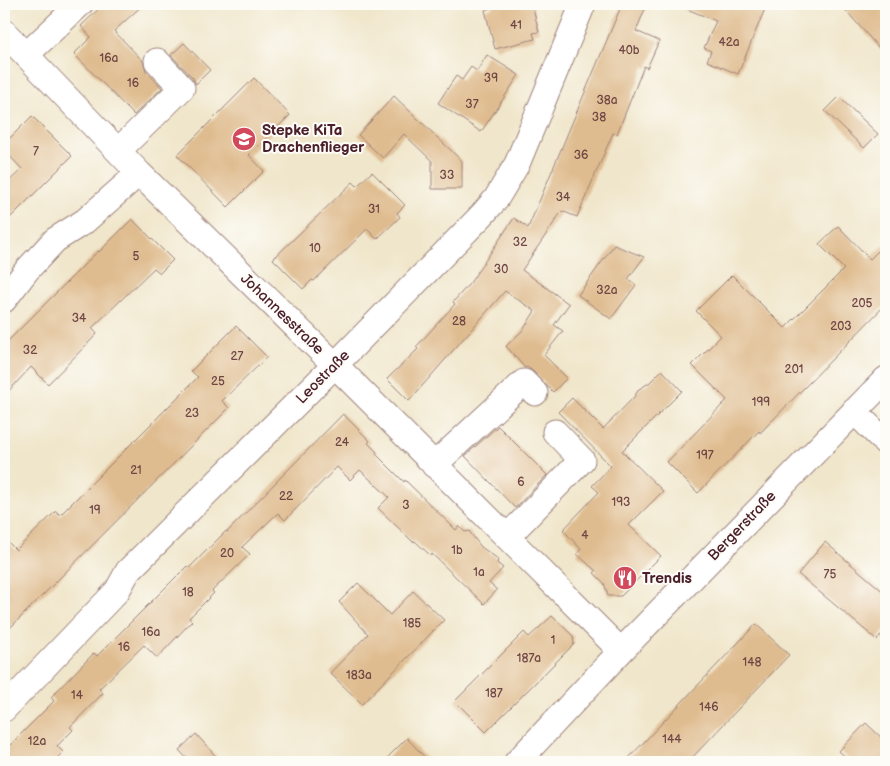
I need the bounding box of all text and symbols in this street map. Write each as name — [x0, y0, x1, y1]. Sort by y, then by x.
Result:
house number: 41 — [510, 18, 522, 33]
house number: 42a — [718, 35, 740, 50]
house number: 40b — [618, 43, 640, 58]
house number: 16a — [100, 51, 119, 66]
house number: 39 — [484, 71, 498, 86]
house number: 16 — [127, 76, 139, 91]
house number: 38a — [596, 93, 618, 108]
house number: 37 — [465, 97, 479, 112]
house number: 38 — [592, 110, 606, 125]
place label: Stepke KiTa Drachenflieger — [262, 121, 365, 157]
school or university icon: Stepke KiTa Drachenflieger — [231, 126, 257, 152]
house number: 7 — [33, 144, 39, 159]
house number: 36 — [574, 148, 588, 163]
house number: 33 — [440, 168, 454, 183]
house number: 34 — [556, 190, 571, 205]
house number: 31 — [368, 202, 380, 217]
house number: 32 — [513, 235, 527, 250]
house number: 10 — [309, 241, 321, 256]
house number: 5 — [133, 249, 140, 264]
house number: 30 — [494, 262, 508, 277]
street label: Johannesstraße — [236, 269, 328, 359]
house number: 32a — [596, 283, 618, 298]
house number: 205 — [851, 296, 873, 311]
house number: 34 — [72, 311, 87, 326]
house number: 28 — [452, 314, 466, 329]
house number: 203 — [830, 319, 852, 334]
house number: 32 — [23, 343, 37, 358]
street label: Leostraße — [292, 346, 354, 408]
house number: 27 — [231, 349, 244, 364]
house number: 201 — [785, 362, 803, 377]
house number: 25 — [211, 374, 225, 389]
house number: 199 — [752, 395, 770, 410]
house number: 23 — [185, 406, 199, 421]
house number: 24 — [335, 435, 350, 450]
house number: 197 — [696, 448, 714, 463]
house number: 21 — [130, 463, 142, 478]
house number: 6 — [517, 475, 525, 490]
street label: Bergerstraße — [704, 487, 780, 565]
house number: 22 — [279, 489, 293, 504]
house number: 193 — [612, 495, 630, 510]
house number: 3 — [402, 498, 410, 513]
house number: 19 — [89, 503, 101, 518]
house number: 4 — [581, 528, 589, 543]
house number: 1b — [451, 543, 463, 558]
house number: 20 — [220, 546, 234, 561]
house number: 1a — [473, 565, 485, 580]
restaurant icon: Trendis — [612, 565, 638, 591]
house number: 75 — [824, 567, 837, 582]
place label: Trendis — [642, 569, 692, 588]
house number: 18 — [182, 585, 194, 600]
house number: 185 — [403, 616, 421, 631]
house number: 16a — [142, 625, 161, 640]
house number: 1 — [551, 633, 555, 648]
house number: 16 — [118, 640, 130, 655]
house number: 187a — [517, 651, 541, 666]
house number: 148 — [743, 655, 761, 670]
house number: 183a — [346, 668, 372, 683]
house number: 187 — [485, 686, 503, 701]
house number: 14 — [71, 688, 84, 703]
house number: 146 — [699, 700, 719, 715]
house number: 144 — [662, 732, 682, 747]
house number: 12a — [28, 734, 46, 749]

